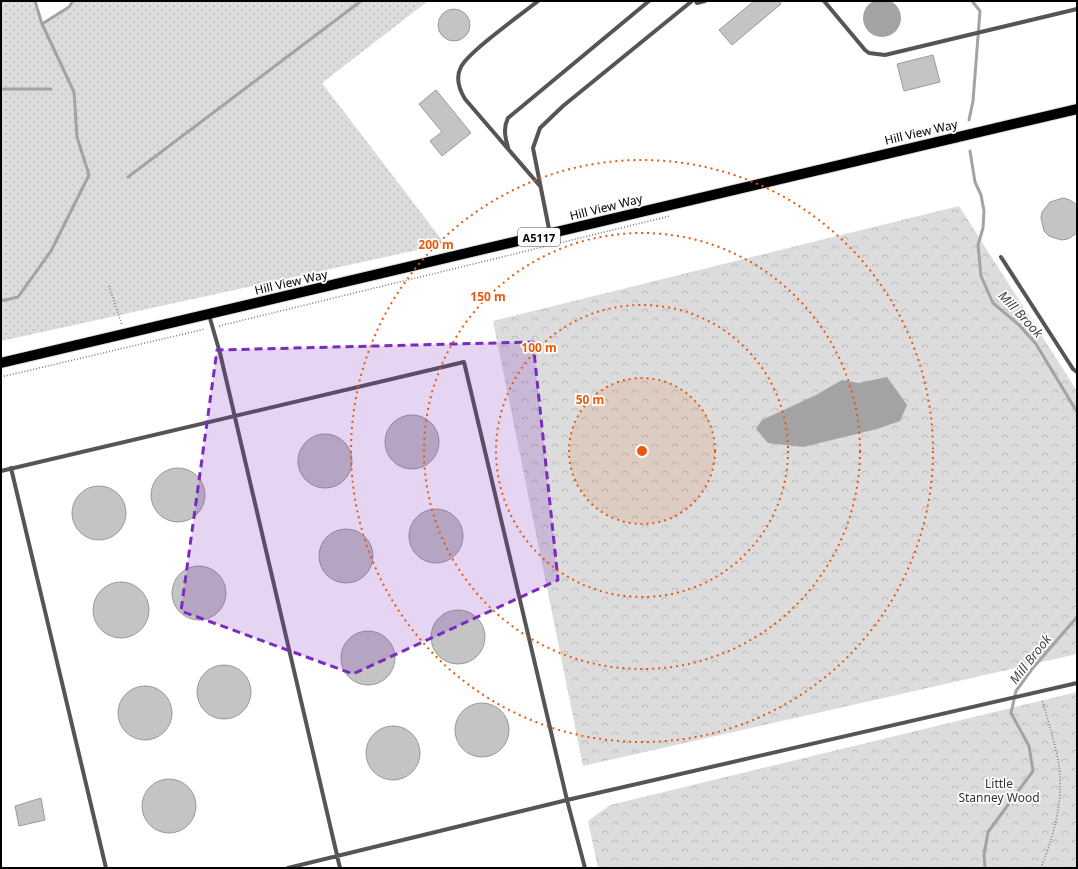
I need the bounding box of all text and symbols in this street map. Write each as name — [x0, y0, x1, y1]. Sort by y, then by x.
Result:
street label: Hill View Way — [883, 115, 960, 149]
street label: Hill View Way — [568, 190, 645, 224]
road number: A5117 — [518, 228, 560, 246]
text: 200 m — [418, 236, 454, 253]
street label: Hill View Way — [253, 265, 330, 299]
water label: Mill Brook — [995, 287, 1048, 342]
text: 150 m — [470, 288, 506, 305]
text: 100 m — [521, 339, 557, 356]
text: 50 m — [576, 391, 604, 408]
centre of rings — [635, 444, 649, 458]
water label: Mill Brook — [1005, 630, 1055, 687]
park label: Little Stanney Wood — [958, 775, 1040, 806]

